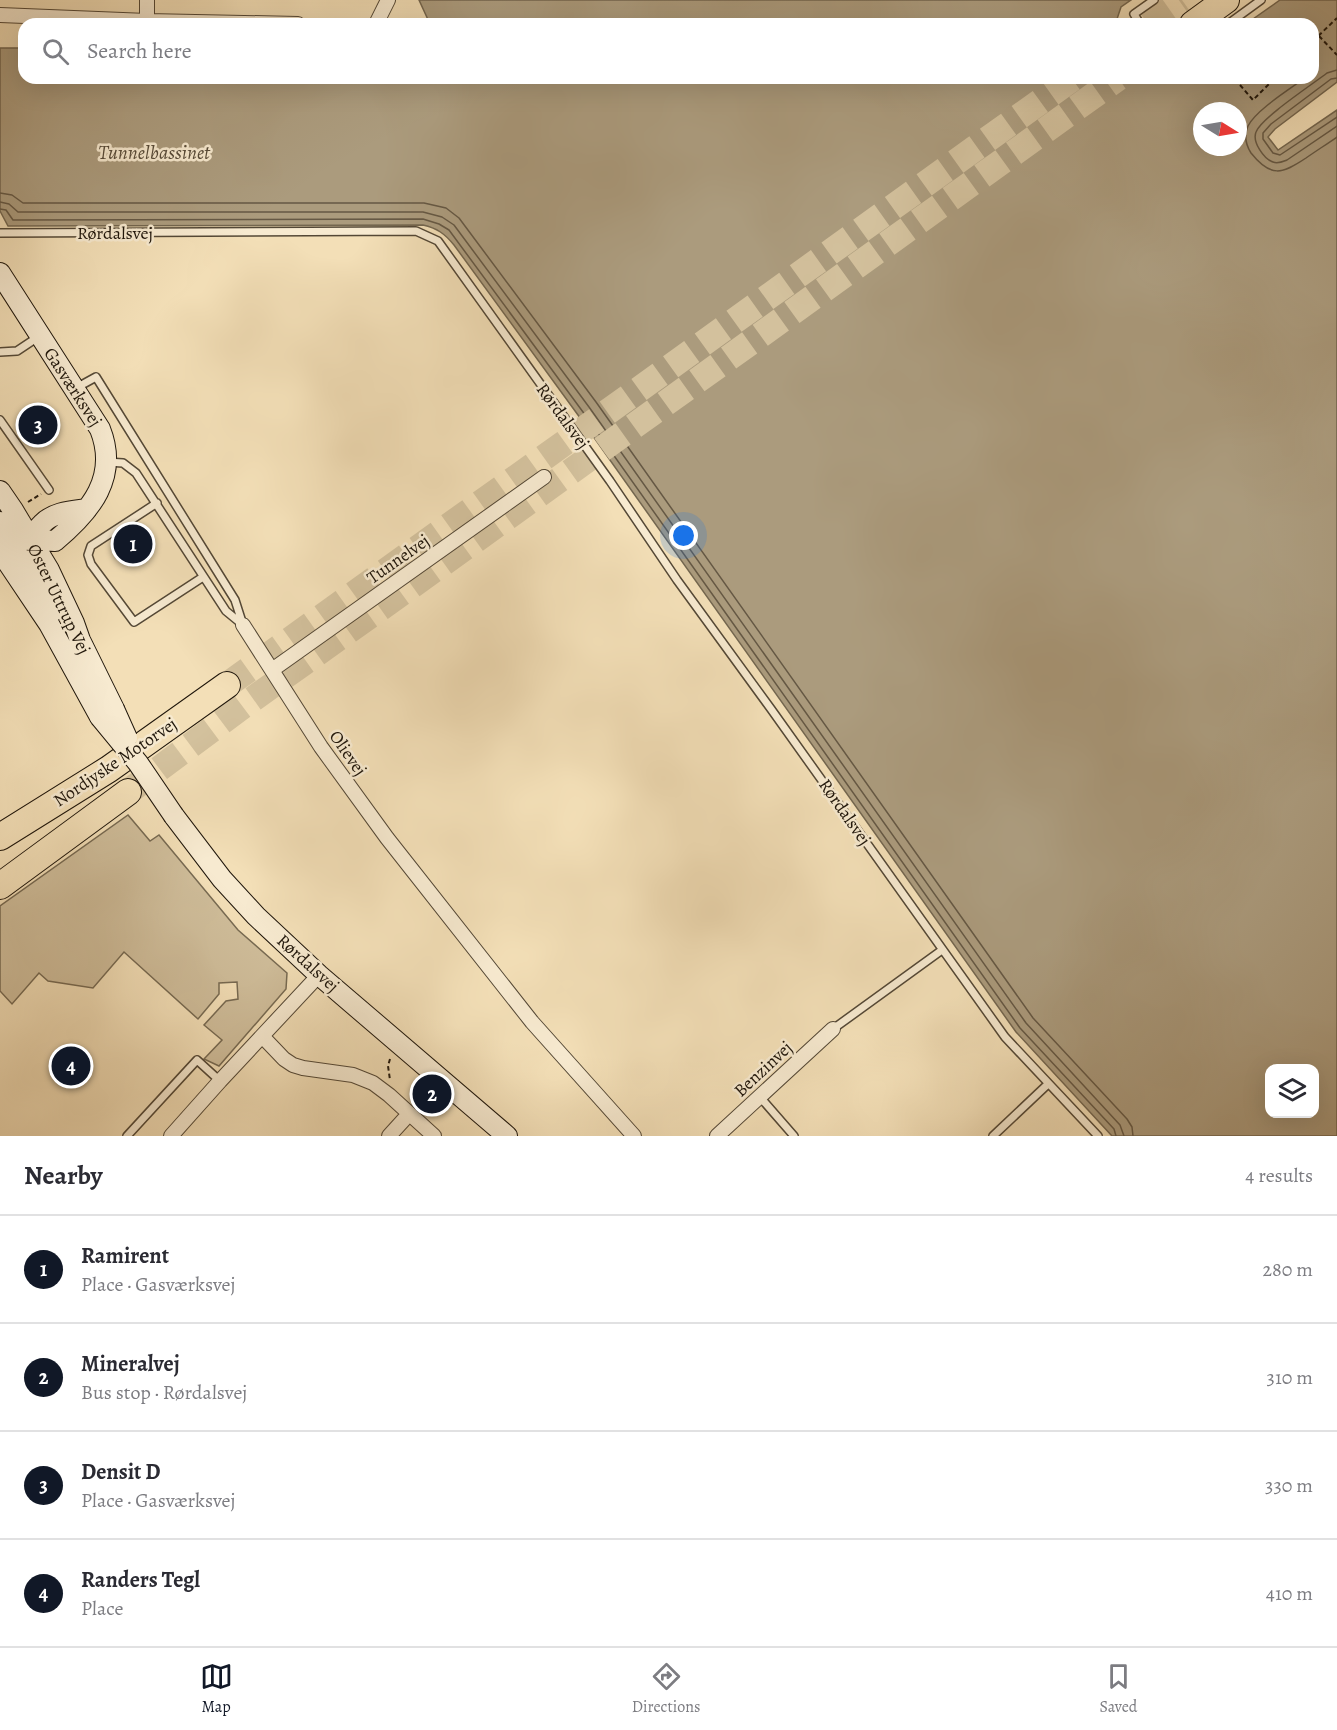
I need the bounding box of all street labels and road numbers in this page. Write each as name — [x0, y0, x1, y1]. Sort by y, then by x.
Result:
street label: Rørdalsvej — [77, 221, 153, 245]
street label: Gasværksvej — [38, 343, 108, 431]
street label: Rørdalsvej — [531, 378, 595, 454]
street label: Tunnelvej — [362, 529, 434, 589]
street label: Øster Uttrup Vej — [22, 540, 96, 658]
street label: Nordjyske Motorvej — [49, 712, 181, 812]
street label: Olievej — [324, 726, 372, 780]
street label: Rørdalsvej — [813, 774, 877, 850]
street label: Rørdalsvej — [272, 929, 344, 997]
street label: Benzinvej — [729, 1036, 797, 1102]

